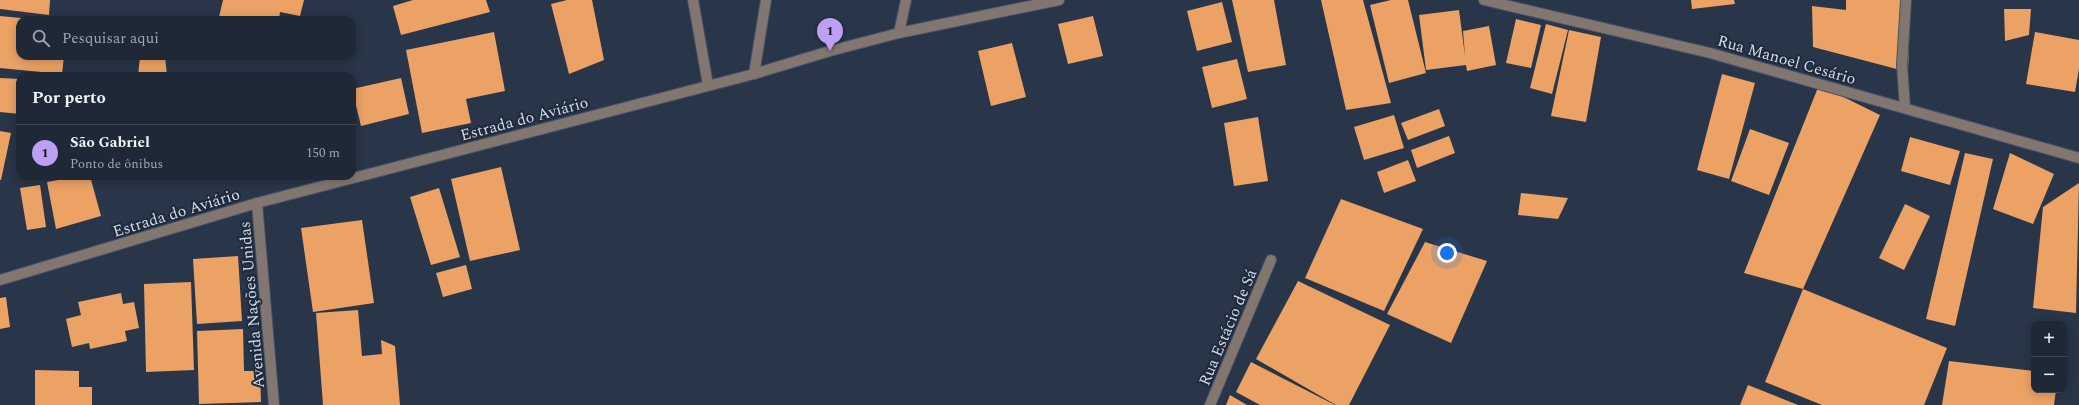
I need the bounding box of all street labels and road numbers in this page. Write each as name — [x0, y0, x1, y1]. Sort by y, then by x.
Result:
street label: Rua Manoel Cesário — [1715, 29, 1859, 91]
street label: Estrada do Aviário — [458, 90, 591, 148]
street label: Estrada do Aviário — [110, 182, 243, 244]
street label: Avenida Nações Unidas — [233, 220, 271, 390]
street label: Rua Estácio de Sá — [1193, 265, 1263, 389]

